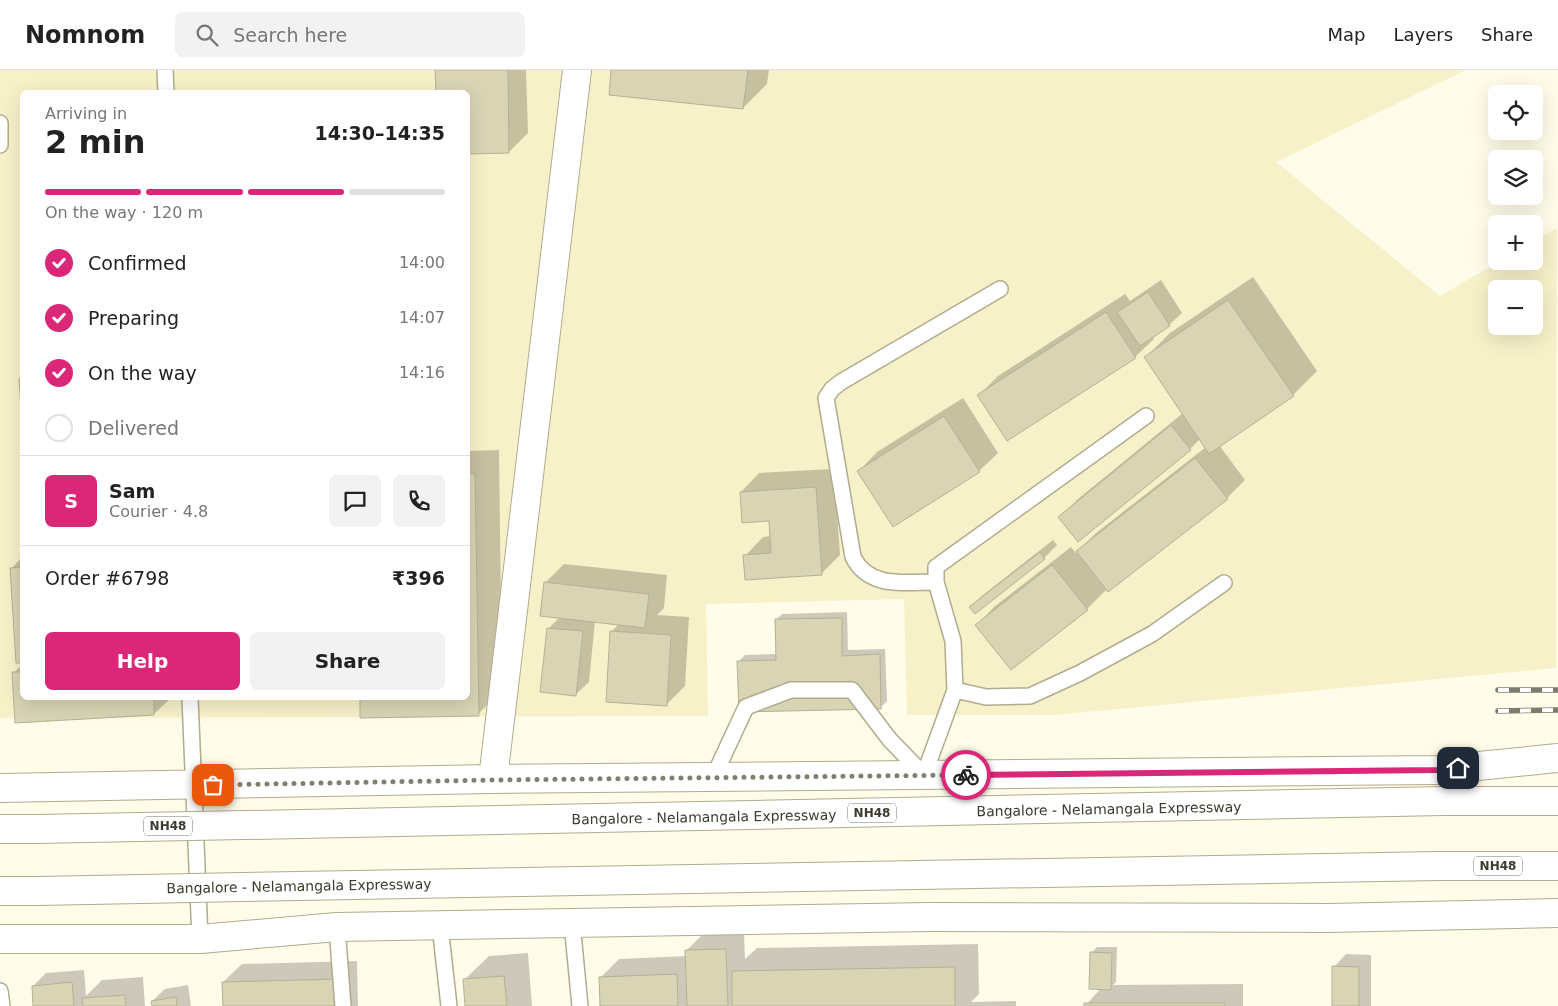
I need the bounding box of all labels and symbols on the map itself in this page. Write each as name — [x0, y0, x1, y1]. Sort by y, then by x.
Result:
pin — [1437, 747, 1479, 789]
courier — [941, 750, 991, 800]
pin — [192, 764, 234, 806]
street label: Bangalore - Nelamangala Expressway — [976, 799, 1242, 819]
road number: NH48 — [848, 804, 896, 822]
street label: Bangalore - Nelamangala Expressway — [571, 807, 837, 827]
road number: NH48 — [144, 816, 192, 836]
road number: NH48 — [1474, 856, 1522, 876]
street label: Bangalore - Nelamangala Expressway — [166, 876, 432, 896]

